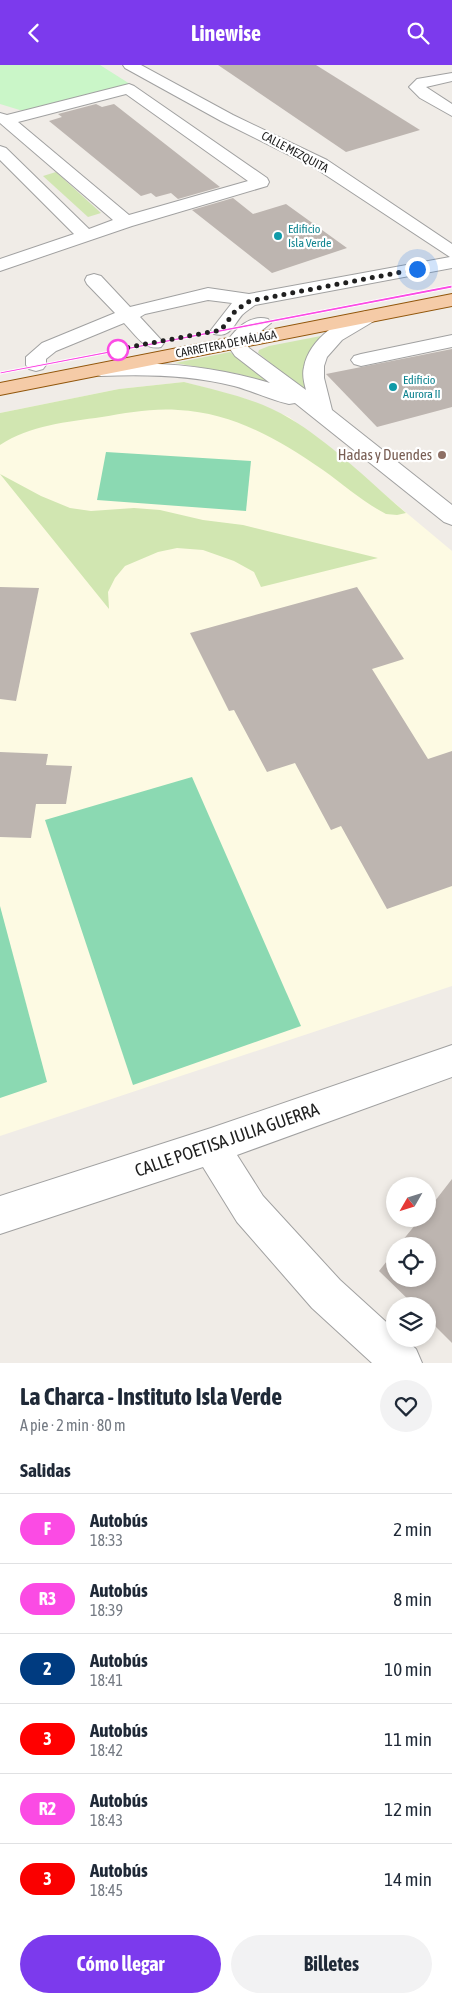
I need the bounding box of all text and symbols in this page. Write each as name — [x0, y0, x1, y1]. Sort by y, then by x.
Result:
icon: back — [20, 19, 48, 47]
icon: search — [404, 19, 432, 47]
text: Linewise — [191, 20, 261, 46]
street label: CALLE MEZQUITA — [259, 129, 331, 176]
place label: Edificio Isla Verde — [288, 222, 331, 250]
marker: Edificio Isla Verde — [272, 230, 284, 242]
your location — [405, 257, 430, 282]
street label: CARRETERA DE MÁLAGA — [174, 327, 278, 361]
unlabelled marker — [107, 339, 129, 361]
place label: Edificio Aurora II — [403, 373, 441, 401]
marker: Edificio Aurora II — [387, 381, 399, 393]
place label: Hadas y Duendes — [338, 446, 432, 463]
marker: Hadas y Duendes — [436, 449, 448, 461]
street label: CALLE POETISA JULIA GUERRA — [132, 1098, 322, 1181]
north arrow — [386, 1177, 436, 1227]
map controls — [386, 1177, 436, 1347]
button: locate — [386, 1237, 436, 1287]
button: layers — [386, 1297, 436, 1347]
button: heart — [380, 1380, 432, 1432]
text: La Charca - Instituto Isla Verde — [20, 1383, 282, 1410]
text: A pie · 2 min · 80 m — [20, 1416, 126, 1434]
text: Salidas — [20, 1459, 71, 1481]
text: Autobús — [90, 1509, 148, 1531]
text: F — [44, 1518, 51, 1539]
text: 2 min — [393, 1518, 432, 1540]
text: 18:33 — [90, 1531, 123, 1549]
text: Autobús — [90, 1579, 148, 1601]
text: R3 — [39, 1588, 56, 1609]
text: 8 min — [393, 1588, 432, 1610]
text: 18:39 — [90, 1601, 123, 1619]
text: Autobús — [90, 1649, 148, 1671]
text: 2 — [43, 1658, 52, 1679]
text: 10 min — [384, 1658, 432, 1680]
text: 18:41 — [90, 1671, 123, 1689]
text: Autobús — [90, 1719, 148, 1741]
text: 3 — [43, 1728, 52, 1749]
text: 11 min — [384, 1728, 432, 1750]
text: 18:42 — [90, 1741, 123, 1759]
text: Autobús — [90, 1789, 148, 1811]
text: R2 — [39, 1798, 56, 1819]
text: 12 min — [384, 1798, 432, 1820]
text: 18:43 — [90, 1811, 123, 1829]
text: Autobús — [90, 1859, 148, 1881]
text: 3 — [43, 1868, 52, 1889]
text: 14 min — [384, 1868, 432, 1890]
text: 18:45 — [90, 1881, 123, 1899]
button: Cómo llegar — [20, 1935, 221, 1993]
button: Billetes — [231, 1935, 432, 1993]

